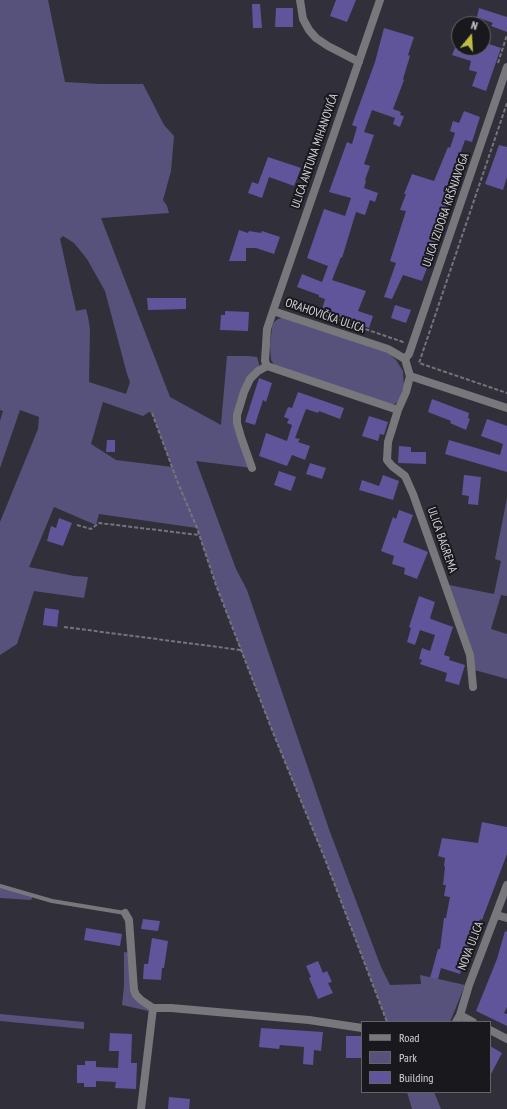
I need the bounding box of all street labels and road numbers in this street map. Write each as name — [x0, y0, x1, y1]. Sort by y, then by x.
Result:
street label: ULICA ANTUNA MIHANOVIĆA — [289, 92, 341, 210]
street label: ULICA IZIDORA KRŠNJAVOGA — [420, 151, 472, 269]
street label: ORAHOVIČKA ULICA — [283, 296, 367, 336]
street label: ULICA BAGREMA — [424, 505, 460, 575]
street label: NOVA ULICA — [455, 920, 487, 972]

